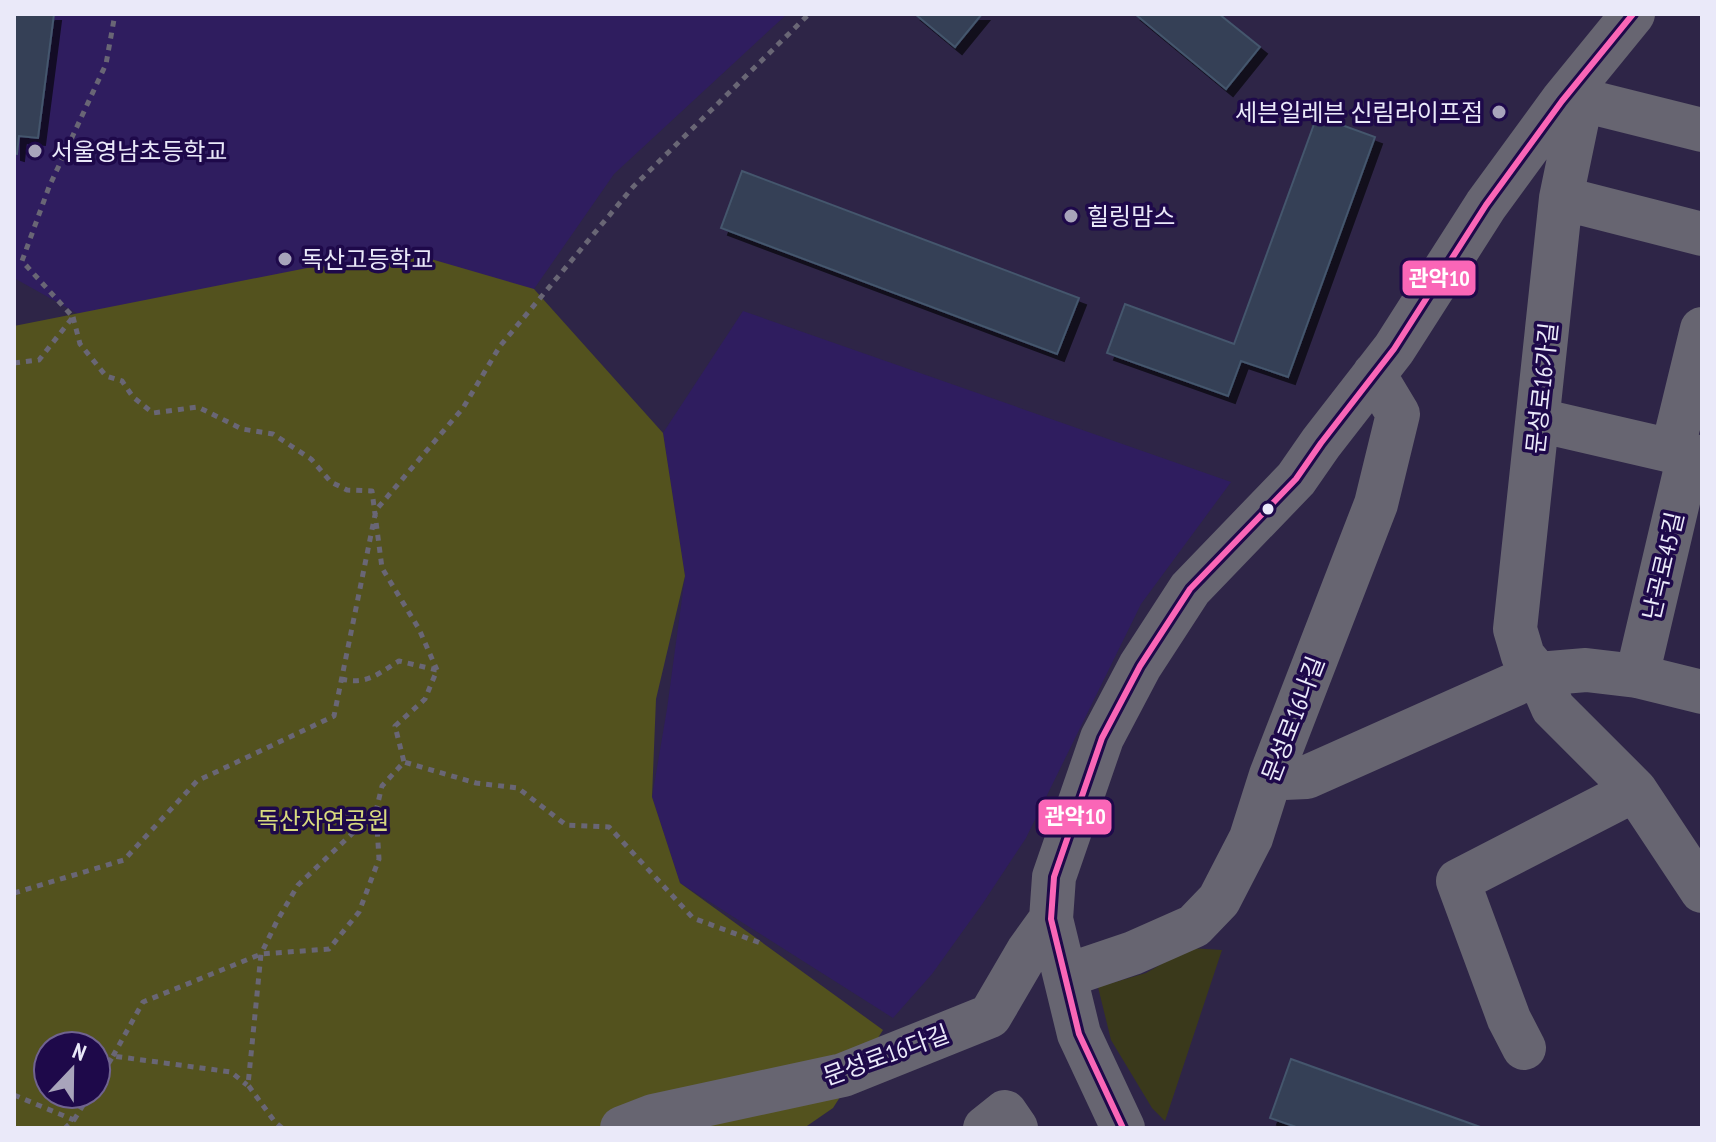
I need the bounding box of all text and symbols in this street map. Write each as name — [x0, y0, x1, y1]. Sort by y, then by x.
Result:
place label: 세븐일레븐 신림라이프점 — [1235, 97, 1483, 128]
marker: 세븐일레븐 신림라이프점 — [1490, 103, 1508, 121]
place label: 서울영남초등학교 — [51, 136, 228, 167]
marker: 서울영남초등학교 — [26, 142, 44, 160]
place label: 힐링맘스 — [1087, 201, 1175, 232]
marker: 힐링맘스 — [1062, 207, 1080, 225]
place label: 독산고등학교 — [301, 244, 433, 275]
marker: 독산고등학교 — [276, 250, 294, 268]
line badge: 관악10 — [1401, 259, 1477, 297]
text: 관악10 — [1408, 264, 1470, 292]
street label: 문성로16가길 — [1520, 321, 1564, 455]
unlabelled marker — [1260, 501, 1276, 517]
street label: 난곡로45길 — [1636, 509, 1690, 623]
street label: 문성로16나길 — [1255, 652, 1331, 786]
line badge: 관악10 — [1037, 798, 1113, 836]
text: 관악10 — [1044, 802, 1106, 830]
park label: 독산자연공원 — [257, 805, 389, 836]
street label: 문성로16다길 — [819, 1018, 953, 1092]
north arrow — [32, 1030, 112, 1110]
text: N — [69, 1036, 90, 1067]

